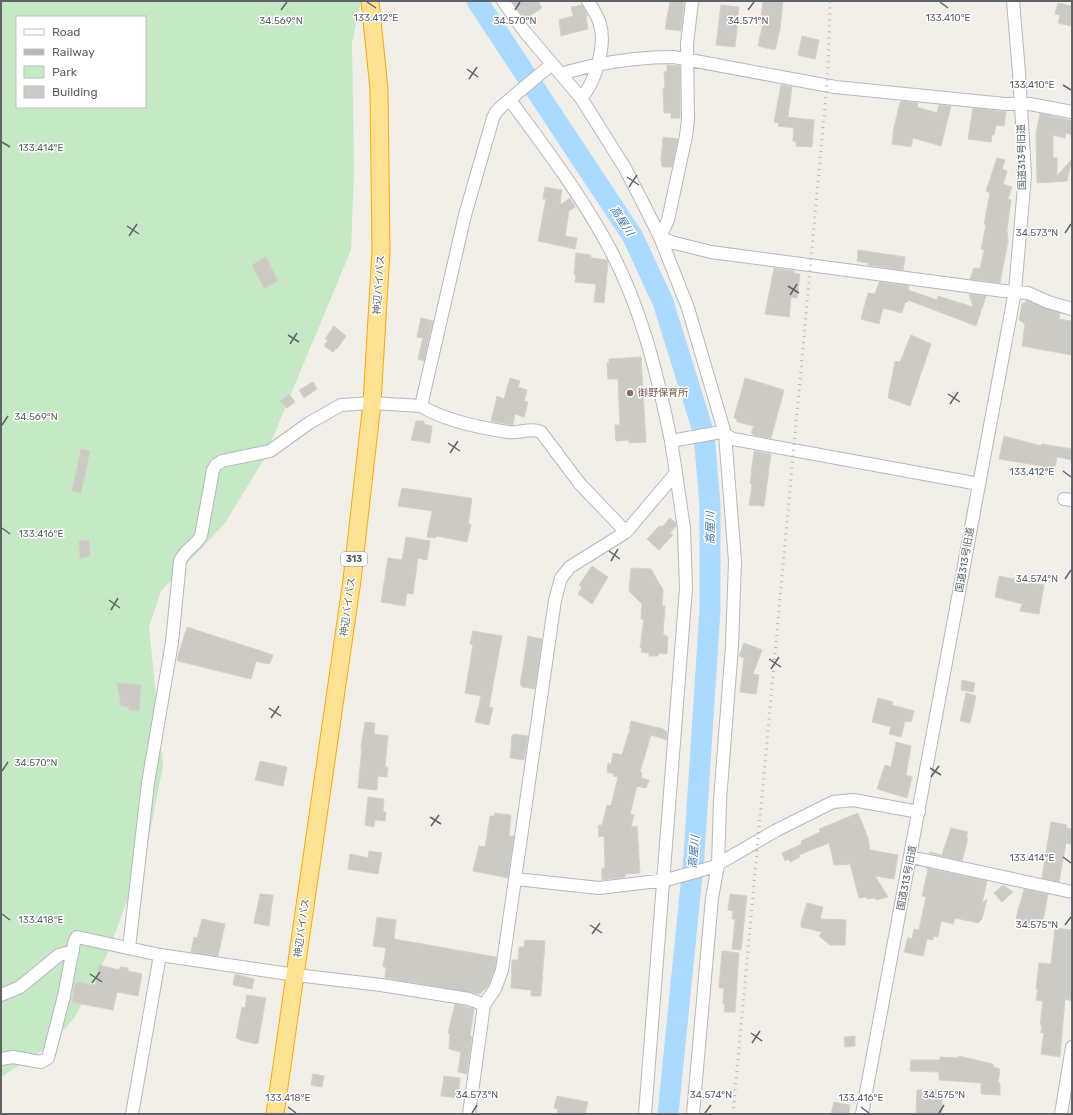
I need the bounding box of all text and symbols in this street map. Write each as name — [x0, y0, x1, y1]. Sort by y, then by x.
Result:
text: 133.412°E — [354, 12, 398, 24]
text: 133.410°E — [925, 12, 971, 24]
text: 34.569°N — [259, 15, 303, 27]
text: 34.570°N — [494, 15, 536, 27]
text: 34.571°N — [728, 15, 768, 27]
legend — [16, 16, 146, 108]
text: Road — [52, 25, 80, 39]
text: Railway — [52, 45, 95, 59]
text: Park — [52, 65, 78, 79]
text: 133.410°E — [1009, 79, 1055, 91]
text: Building — [52, 85, 98, 99]
street label: 国道313号旧道 — [1015, 124, 1029, 190]
text: 133.414°E — [18, 142, 64, 154]
water label: 高屋川 — [608, 204, 637, 239]
text: 34.573°N — [1016, 227, 1058, 239]
street label: 神辺バイパス — [371, 255, 387, 315]
place label: 御野保育所 — [638, 387, 688, 399]
marker: 御野保育所 — [625, 388, 635, 398]
text: 34.569°N — [14, 411, 58, 423]
text: 133.412°E — [1010, 466, 1054, 478]
water label: 高屋川 — [704, 511, 717, 545]
street label: 国道313号旧道 — [953, 526, 977, 594]
text: 133.416°E — [19, 528, 63, 540]
road number: 313 — [341, 552, 367, 566]
text: 34.574°N — [1016, 573, 1058, 585]
street label: 神辺バイパス — [338, 577, 358, 637]
text: 34.570°N — [15, 757, 57, 769]
water label: 高屋川 — [686, 834, 702, 869]
street label: 国道313号旧道 — [895, 844, 919, 912]
text: 133.414°E — [1009, 852, 1055, 864]
street label: 神辺バイパス — [292, 898, 312, 958]
text: 133.418°E — [18, 914, 64, 926]
text: 34.575°N — [1016, 919, 1058, 931]
text: 34.573°N — [456, 1089, 498, 1101]
text: 34.574°N — [690, 1089, 732, 1101]
text: 34.575°N — [923, 1089, 965, 1101]
text: 133.418°E — [265, 1092, 311, 1104]
text: 133.416°E — [839, 1092, 883, 1104]

